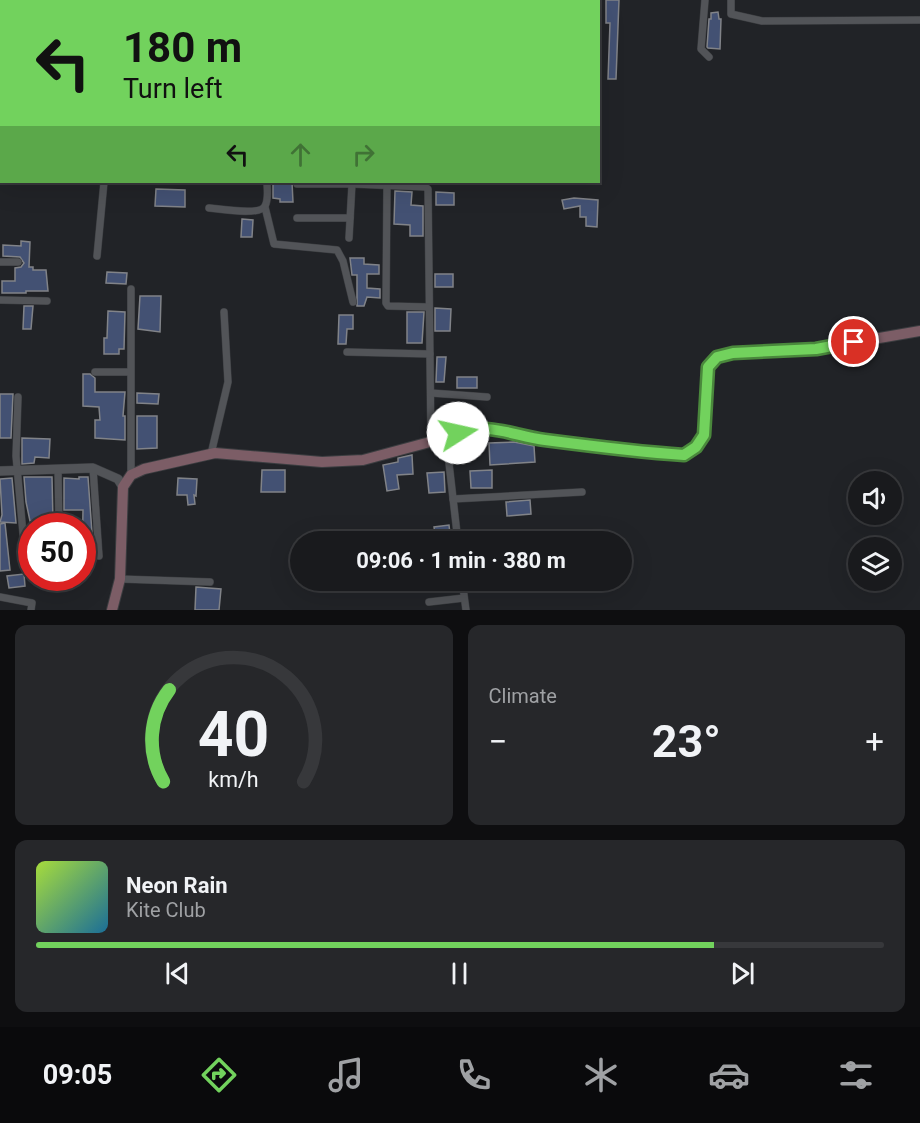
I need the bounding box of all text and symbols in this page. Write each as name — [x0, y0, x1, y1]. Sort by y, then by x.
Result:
text: 180 m — [123, 23, 242, 72]
icon: left — [24, 24, 102, 102]
text: Turn left — [123, 73, 223, 105]
icon: left — [221, 138, 254, 171]
icon: ahead — [284, 138, 317, 171]
icon: right — [347, 138, 380, 171]
pin — [828, 316, 879, 367]
icon: arrive — [837, 325, 870, 358]
position arrow — [426, 401, 490, 465]
map controls — [848, 471, 902, 591]
button: sound — [848, 471, 902, 525]
speed limit sign: 50 — [18, 513, 96, 591]
button: layers — [848, 537, 902, 591]
text: 09:06 · 1 min · 380 m — [356, 548, 566, 573]
text: Climate — [489, 684, 557, 708]
text: 40 — [198, 698, 270, 771]
text: 23° — [652, 715, 721, 768]
text: − — [489, 722, 507, 761]
text: + — [865, 722, 884, 761]
text: km/h — [209, 767, 259, 792]
text: Neon Rain — [126, 873, 228, 898]
text: Kite Club — [126, 898, 206, 922]
icon: previous — [161, 957, 194, 990]
icon: pause — [443, 957, 476, 990]
icon: next — [726, 957, 759, 990]
icon: directions — [198, 1054, 240, 1096]
icon: music — [325, 1054, 367, 1096]
icon: phone — [453, 1054, 495, 1096]
icon: climate — [580, 1054, 622, 1096]
icon: car — [708, 1054, 750, 1096]
icon: filters — [835, 1054, 877, 1096]
text: 09:05 — [43, 1059, 112, 1091]

